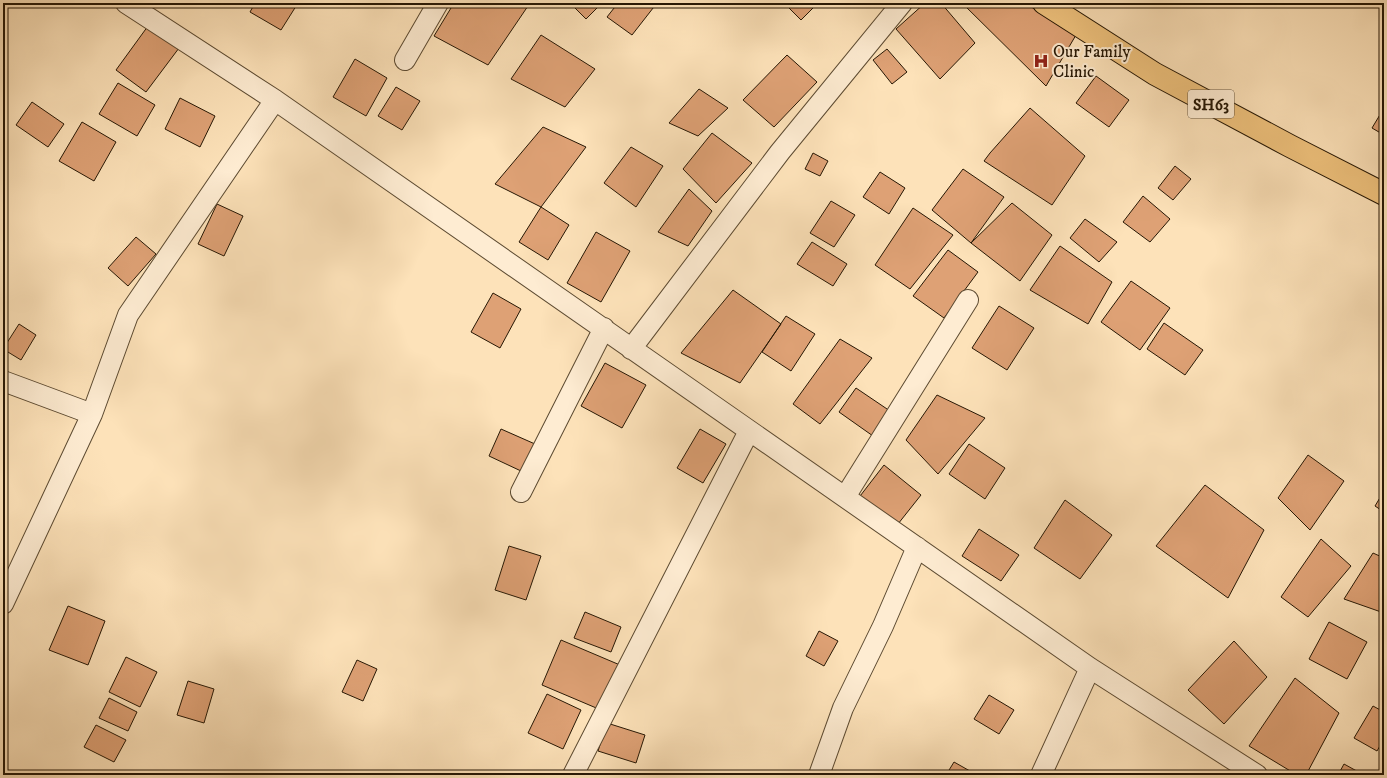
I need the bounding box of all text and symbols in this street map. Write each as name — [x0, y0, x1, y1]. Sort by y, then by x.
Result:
place label: Our Family Clinic — [1053, 41, 1131, 83]
hospital icon: Our Family Clinic — [1032, 52, 1050, 70]
road number: SH63 — [1188, 90, 1234, 118]

